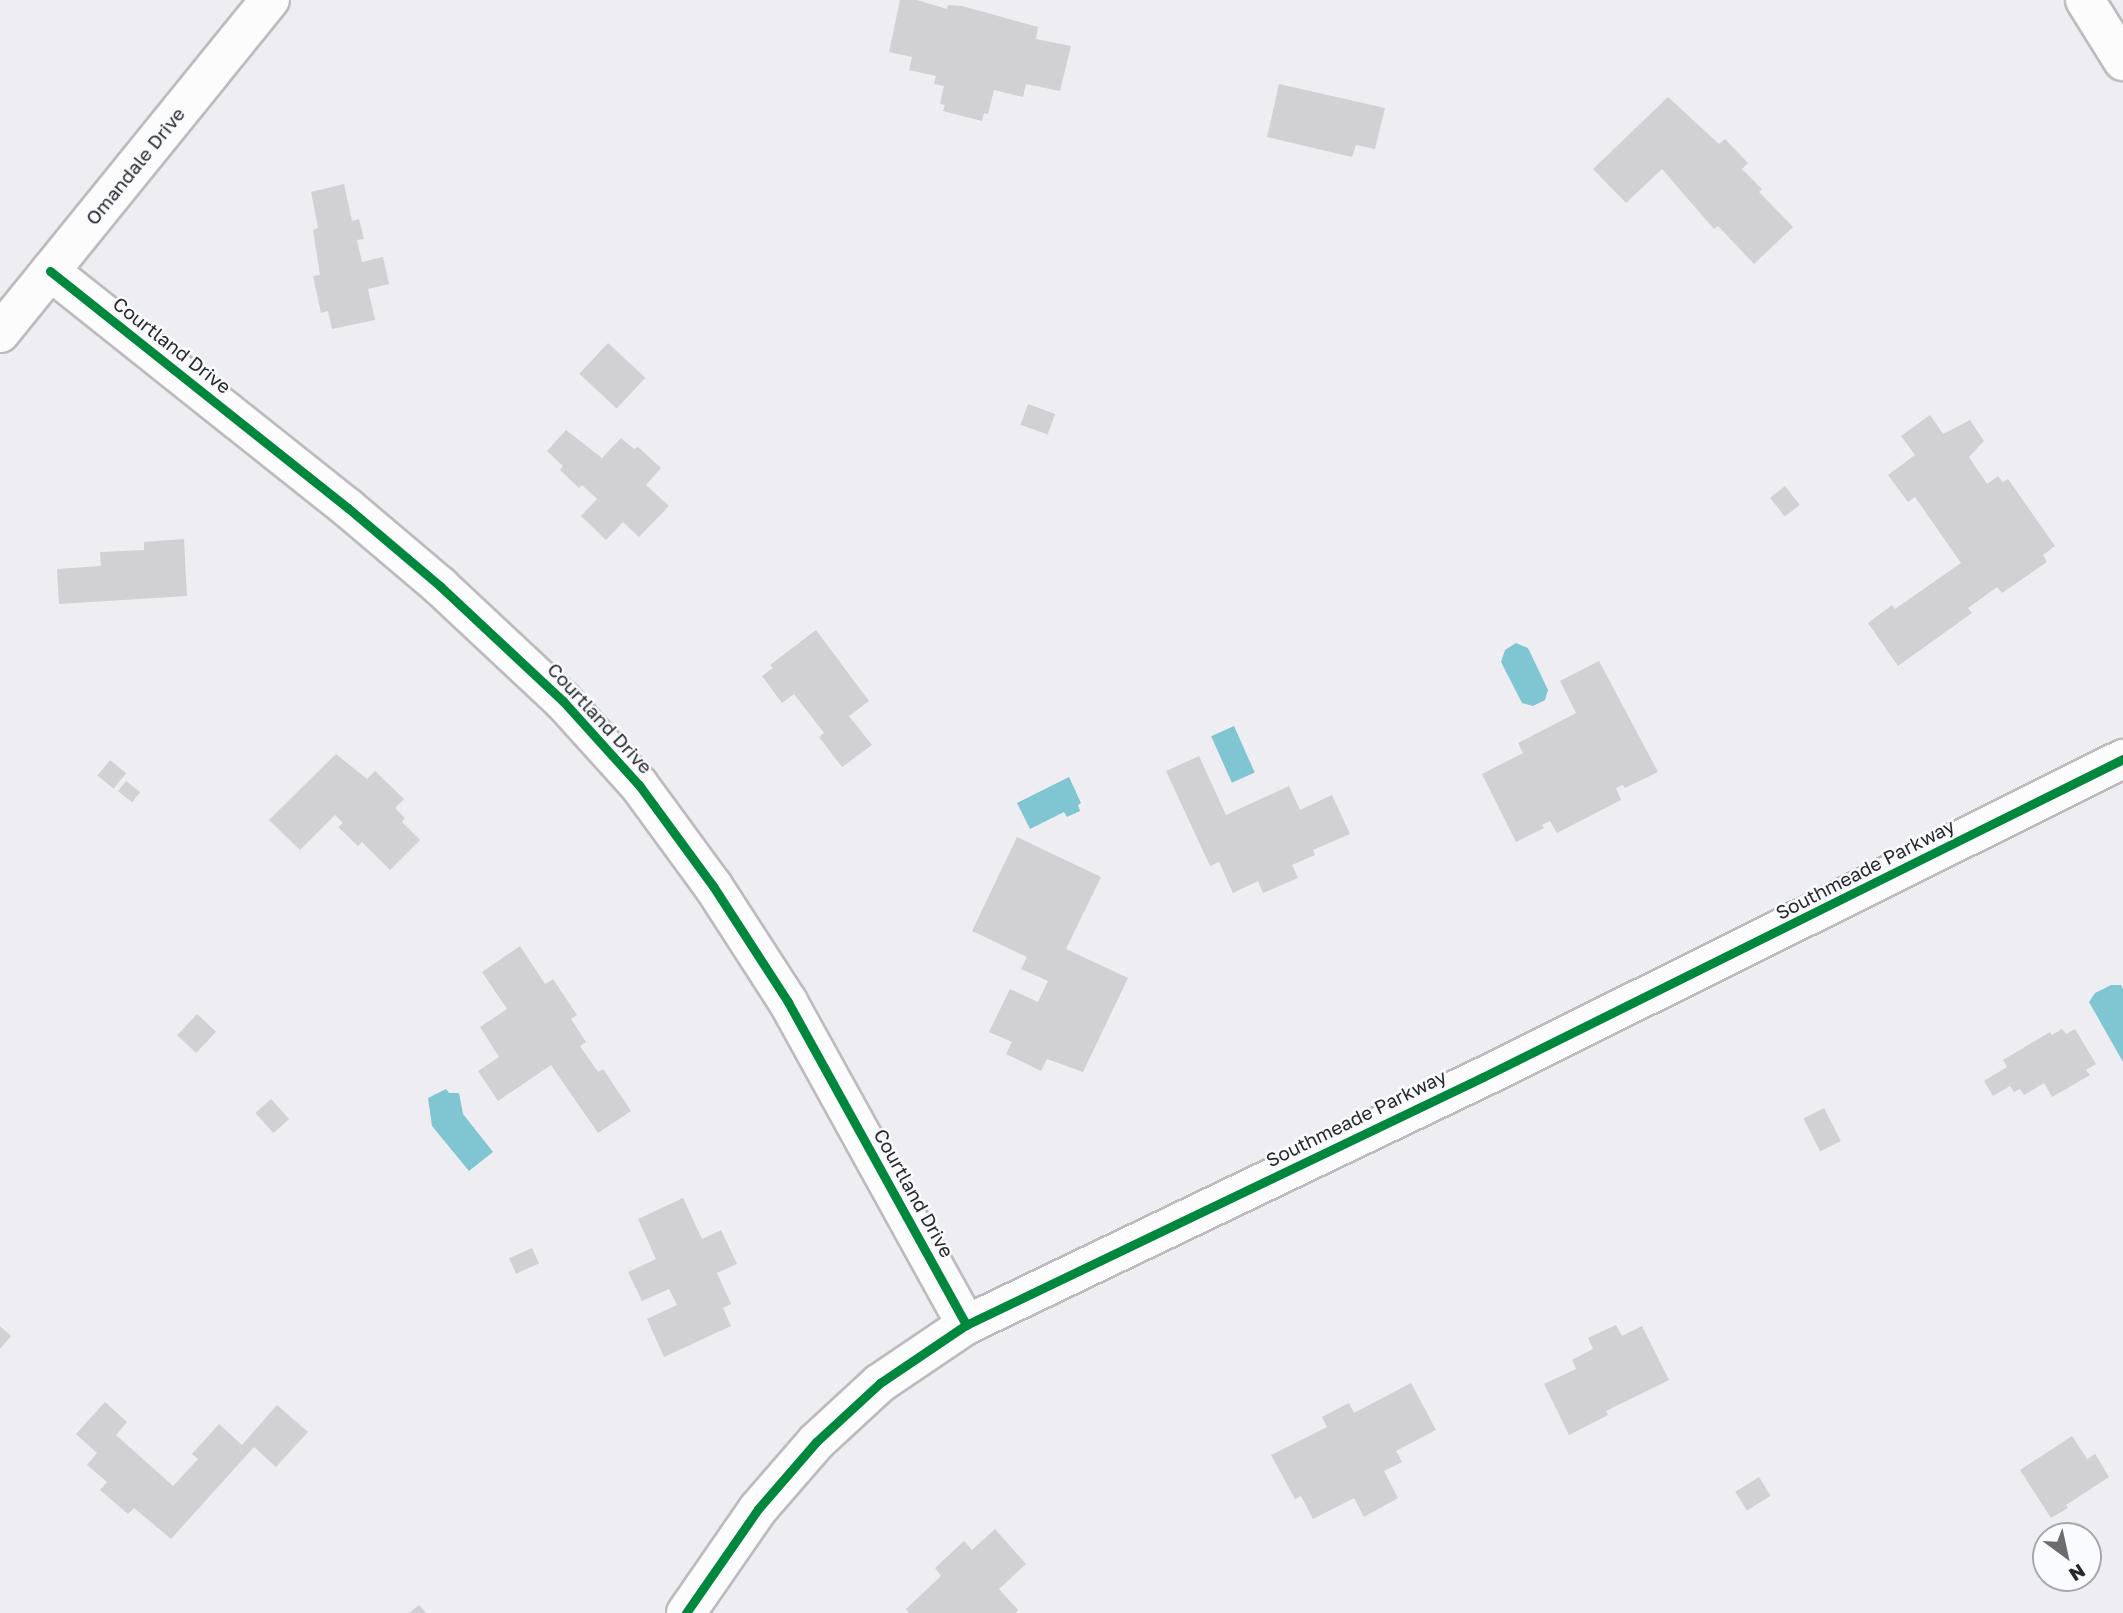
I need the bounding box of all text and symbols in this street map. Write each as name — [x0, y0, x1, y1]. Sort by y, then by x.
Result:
street label: Omandale Drive — [81, 103, 189, 229]
street label: Courtland Drive — [109, 292, 235, 398]
street label: Courtland Drive — [543, 658, 657, 778]
street label: Southmeade Parkway — [1772, 814, 1958, 924]
street label: Southmeade Parkway — [1262, 1064, 1450, 1172]
street label: Courtland Drive — [869, 1125, 959, 1261]
north arrow — [2032, 1522, 2102, 1592]
text: N — [2065, 1560, 2090, 1587]

